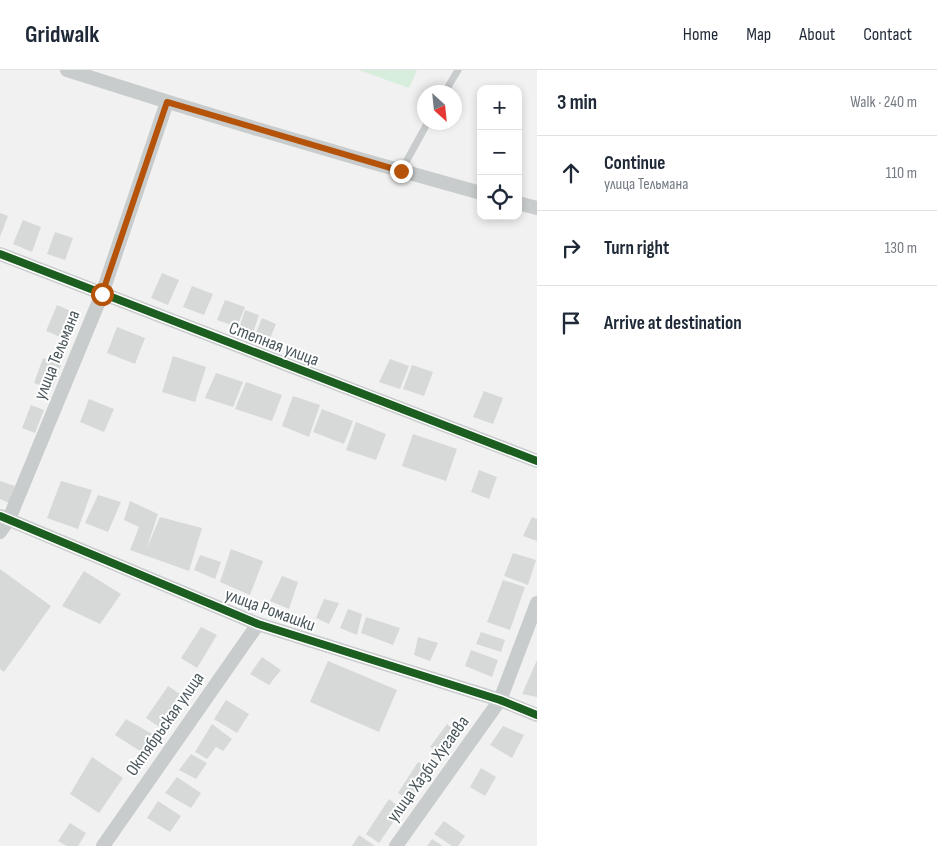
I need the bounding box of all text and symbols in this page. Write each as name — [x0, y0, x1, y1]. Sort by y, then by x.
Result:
text: Gridwalk — [25, 20, 99, 49]
text: Home — [683, 24, 718, 45]
text: Map — [746, 24, 771, 45]
text: About — [799, 24, 835, 45]
text: Contact — [863, 24, 912, 45]
north arrow — [417, 85, 462, 130]
map controls — [477, 85, 522, 220]
button: + — [477, 85, 522, 130]
text: 3 min — [557, 90, 597, 115]
text: Walk · 240 m — [850, 93, 917, 112]
button: − — [477, 130, 522, 175]
text: Continue — [604, 152, 665, 175]
icon: ahead — [557, 159, 585, 187]
route end — [390, 160, 413, 183]
text: 110 m — [886, 164, 917, 183]
button: locate — [477, 175, 522, 220]
text: улица Тельмана — [604, 175, 688, 194]
icon: right — [557, 234, 585, 262]
text: Turn right — [604, 237, 669, 260]
text: 130 m — [885, 239, 917, 258]
route start — [91, 283, 114, 306]
street label: улица Тельмана — [30, 307, 85, 403]
icon: arrive — [557, 309, 585, 337]
text: Arrive at destination — [604, 312, 742, 335]
street label: Степная улица — [226, 317, 322, 371]
street label: улица Ромашки — [222, 584, 318, 636]
street label: Октябрьская улица — [121, 668, 209, 780]
street label: улица Хазби Хугаева — [382, 712, 474, 826]

